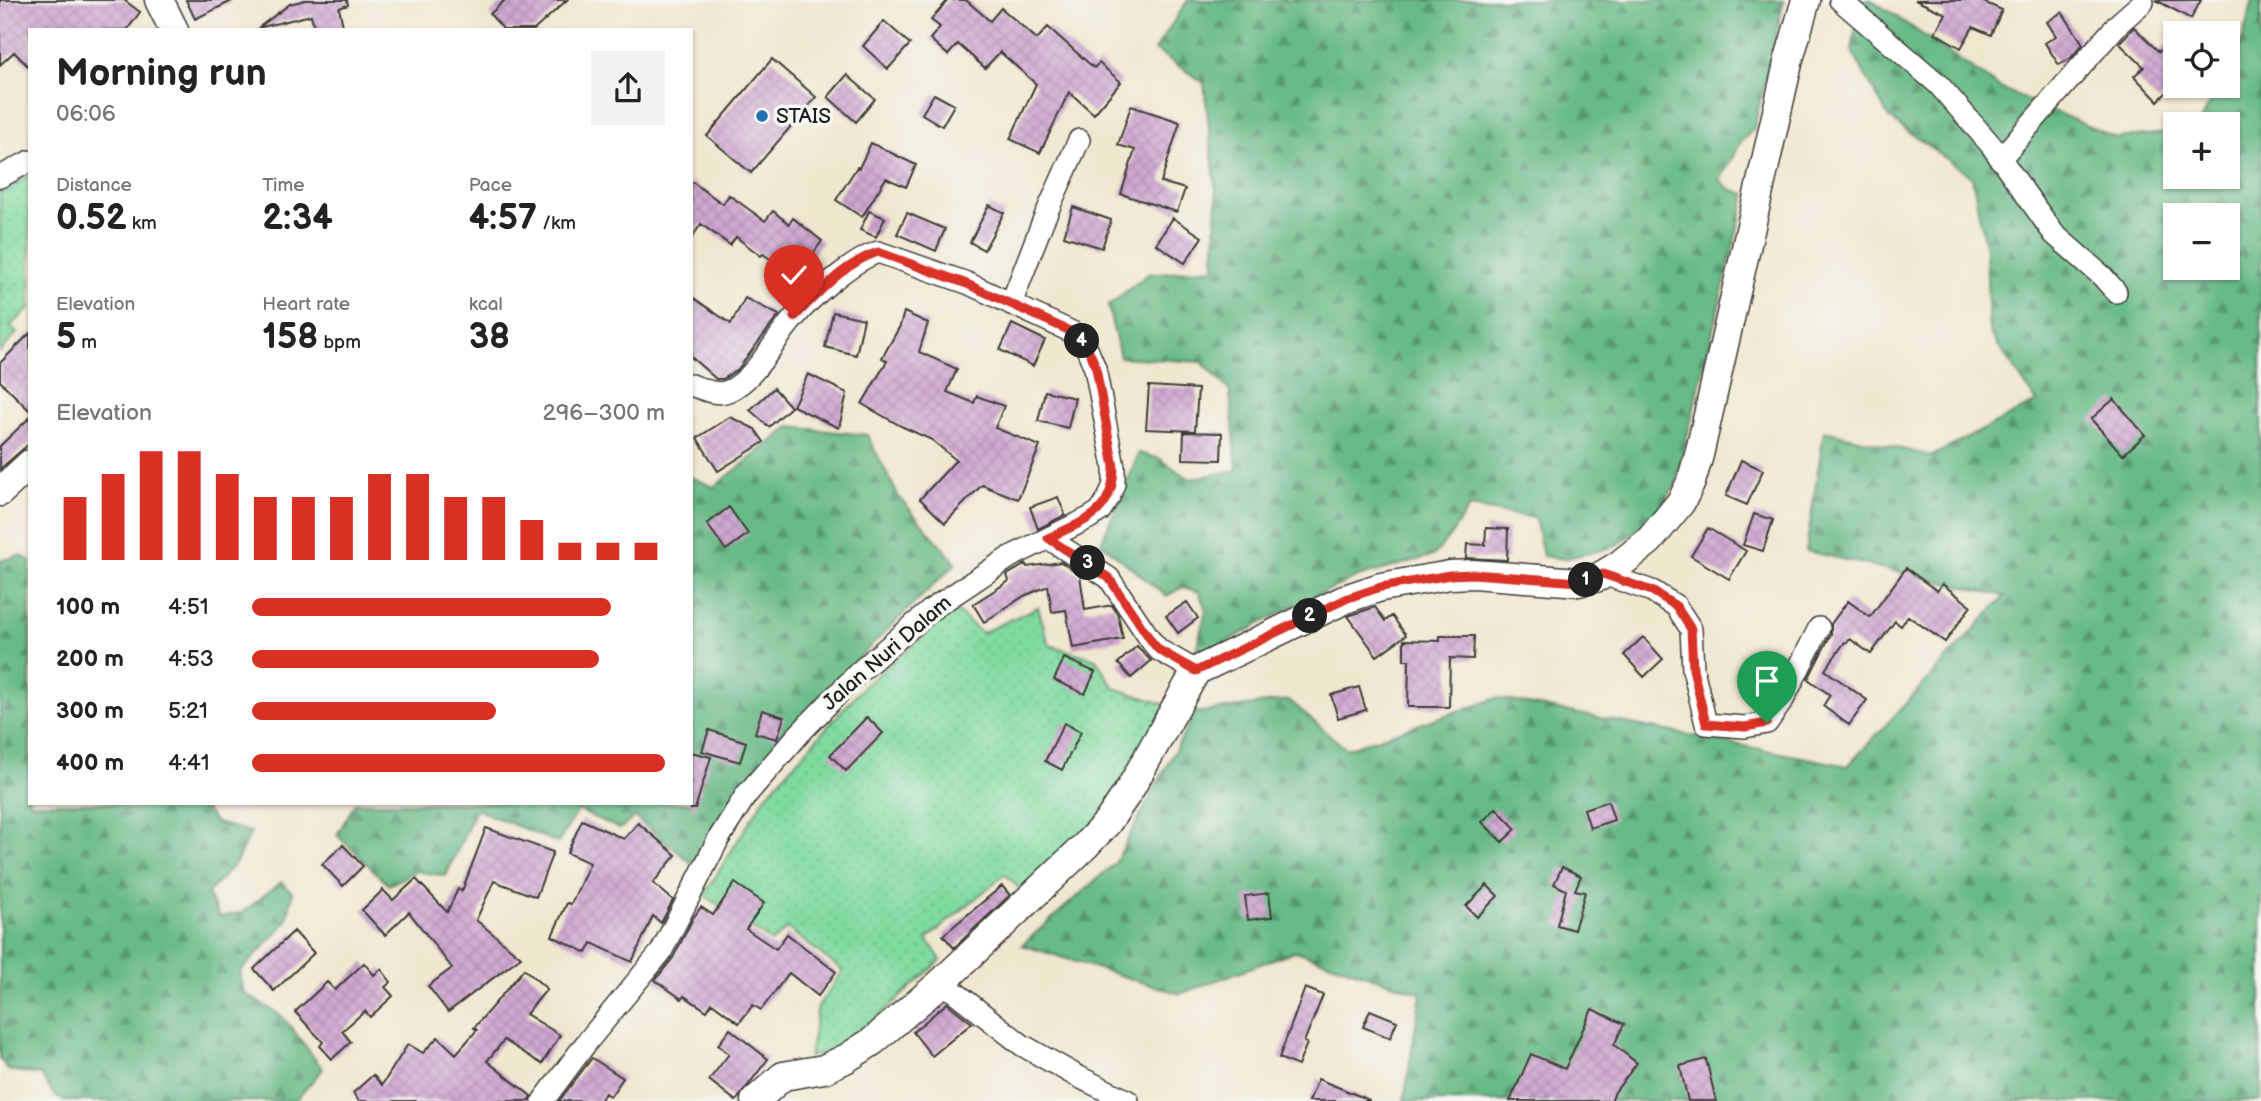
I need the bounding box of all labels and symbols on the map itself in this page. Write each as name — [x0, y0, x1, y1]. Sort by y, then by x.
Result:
place label: STAIS — [776, 104, 831, 129]
marker: STAIS — [754, 108, 770, 124]
pin — [764, 245, 824, 317]
pin: 4 — [1064, 324, 1100, 358]
pin: 3 — [1070, 546, 1106, 580]
pin: 1 — [1568, 562, 1604, 598]
street label: Jalan Nuri Dalam — [817, 590, 957, 716]
pin: 2 — [1292, 598, 1328, 634]
pin — [1737, 651, 1797, 723]

